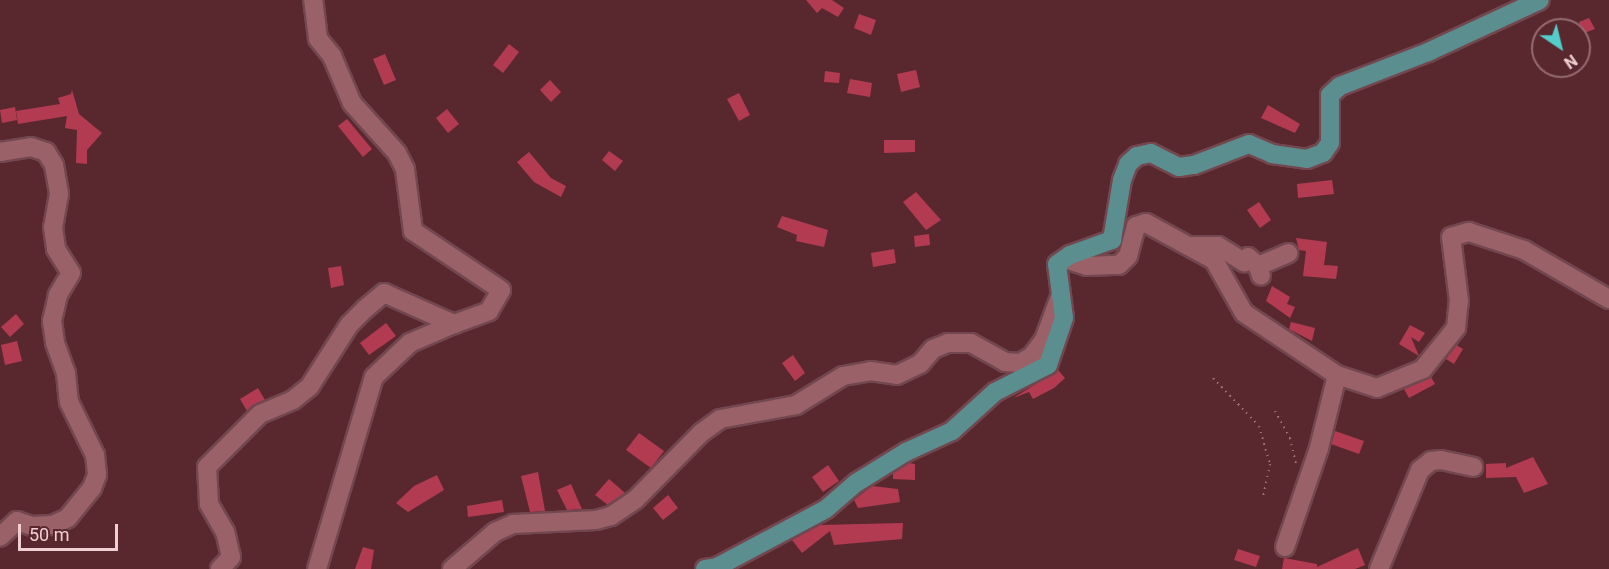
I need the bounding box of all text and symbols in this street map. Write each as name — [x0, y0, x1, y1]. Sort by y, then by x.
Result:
north arrow — [1531, 18, 1591, 78]
text: N — [1560, 50, 1581, 73]
scale bar — [21, 512, 122, 550]
text: 50 m — [29, 524, 69, 545]

